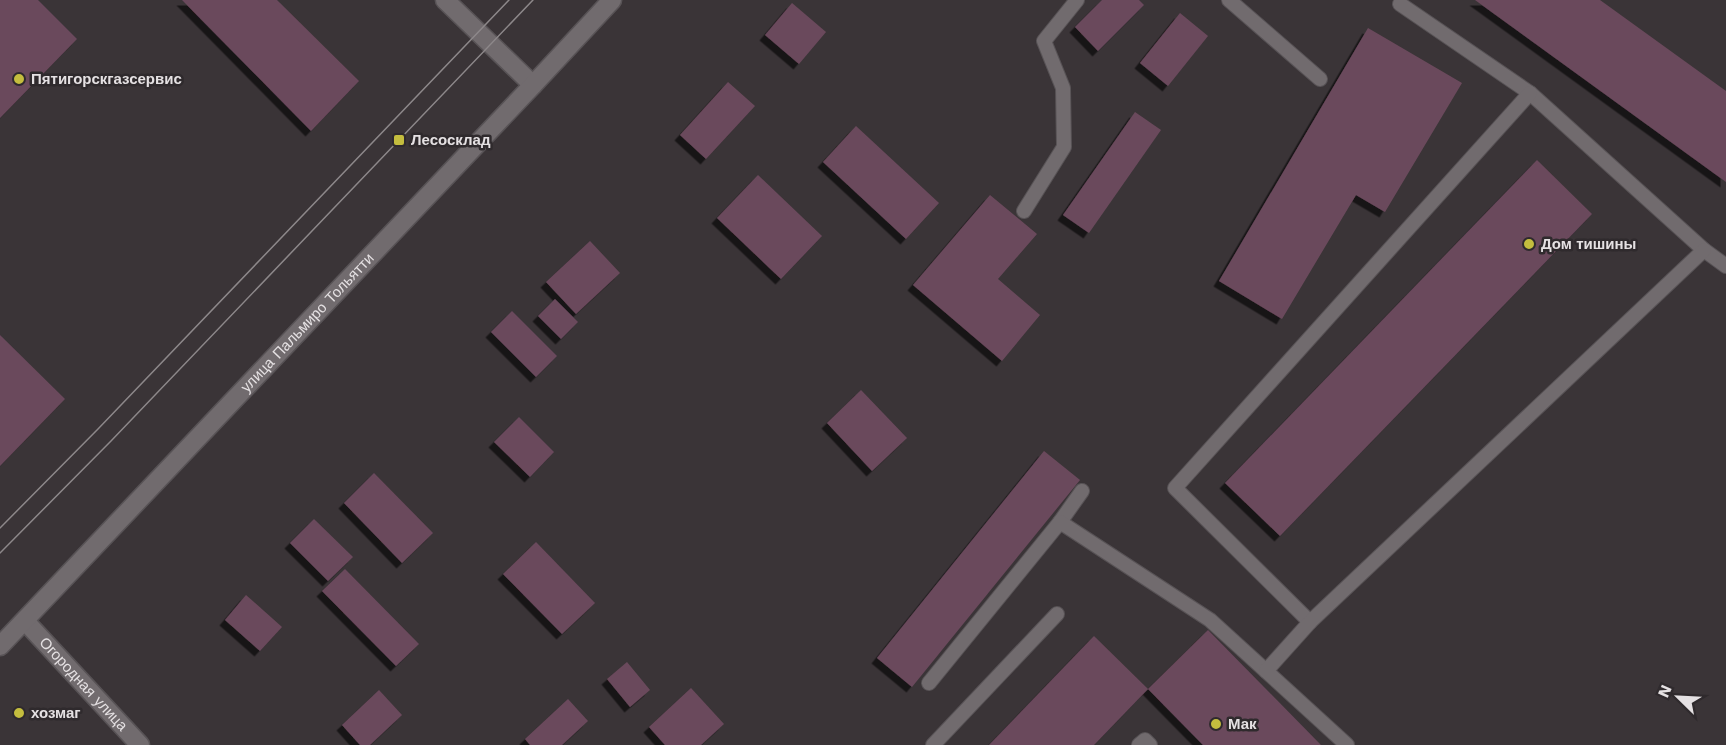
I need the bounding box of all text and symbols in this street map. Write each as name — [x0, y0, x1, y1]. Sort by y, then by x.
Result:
place label: Пятигорскгазсервис — [31, 70, 182, 88]
marker: Пятигорскгазсервис — [12, 72, 26, 86]
place label: Лесосклад — [411, 131, 491, 149]
marker: Лесосклад — [392, 133, 406, 147]
place label: Дом тишины — [1541, 235, 1636, 253]
marker: Дом тишины — [1522, 237, 1536, 251]
street label: улица Пальмиро Тольятти — [237, 249, 378, 396]
street label: Огородная улица — [36, 633, 132, 735]
north arrow — [1648, 667, 1708, 727]
text: N — [1654, 682, 1676, 700]
place label: хозмаг — [31, 704, 81, 722]
marker: хозмаг — [12, 706, 26, 720]
place label: Мак — [1228, 715, 1257, 733]
marker: Мак — [1209, 717, 1223, 731]

